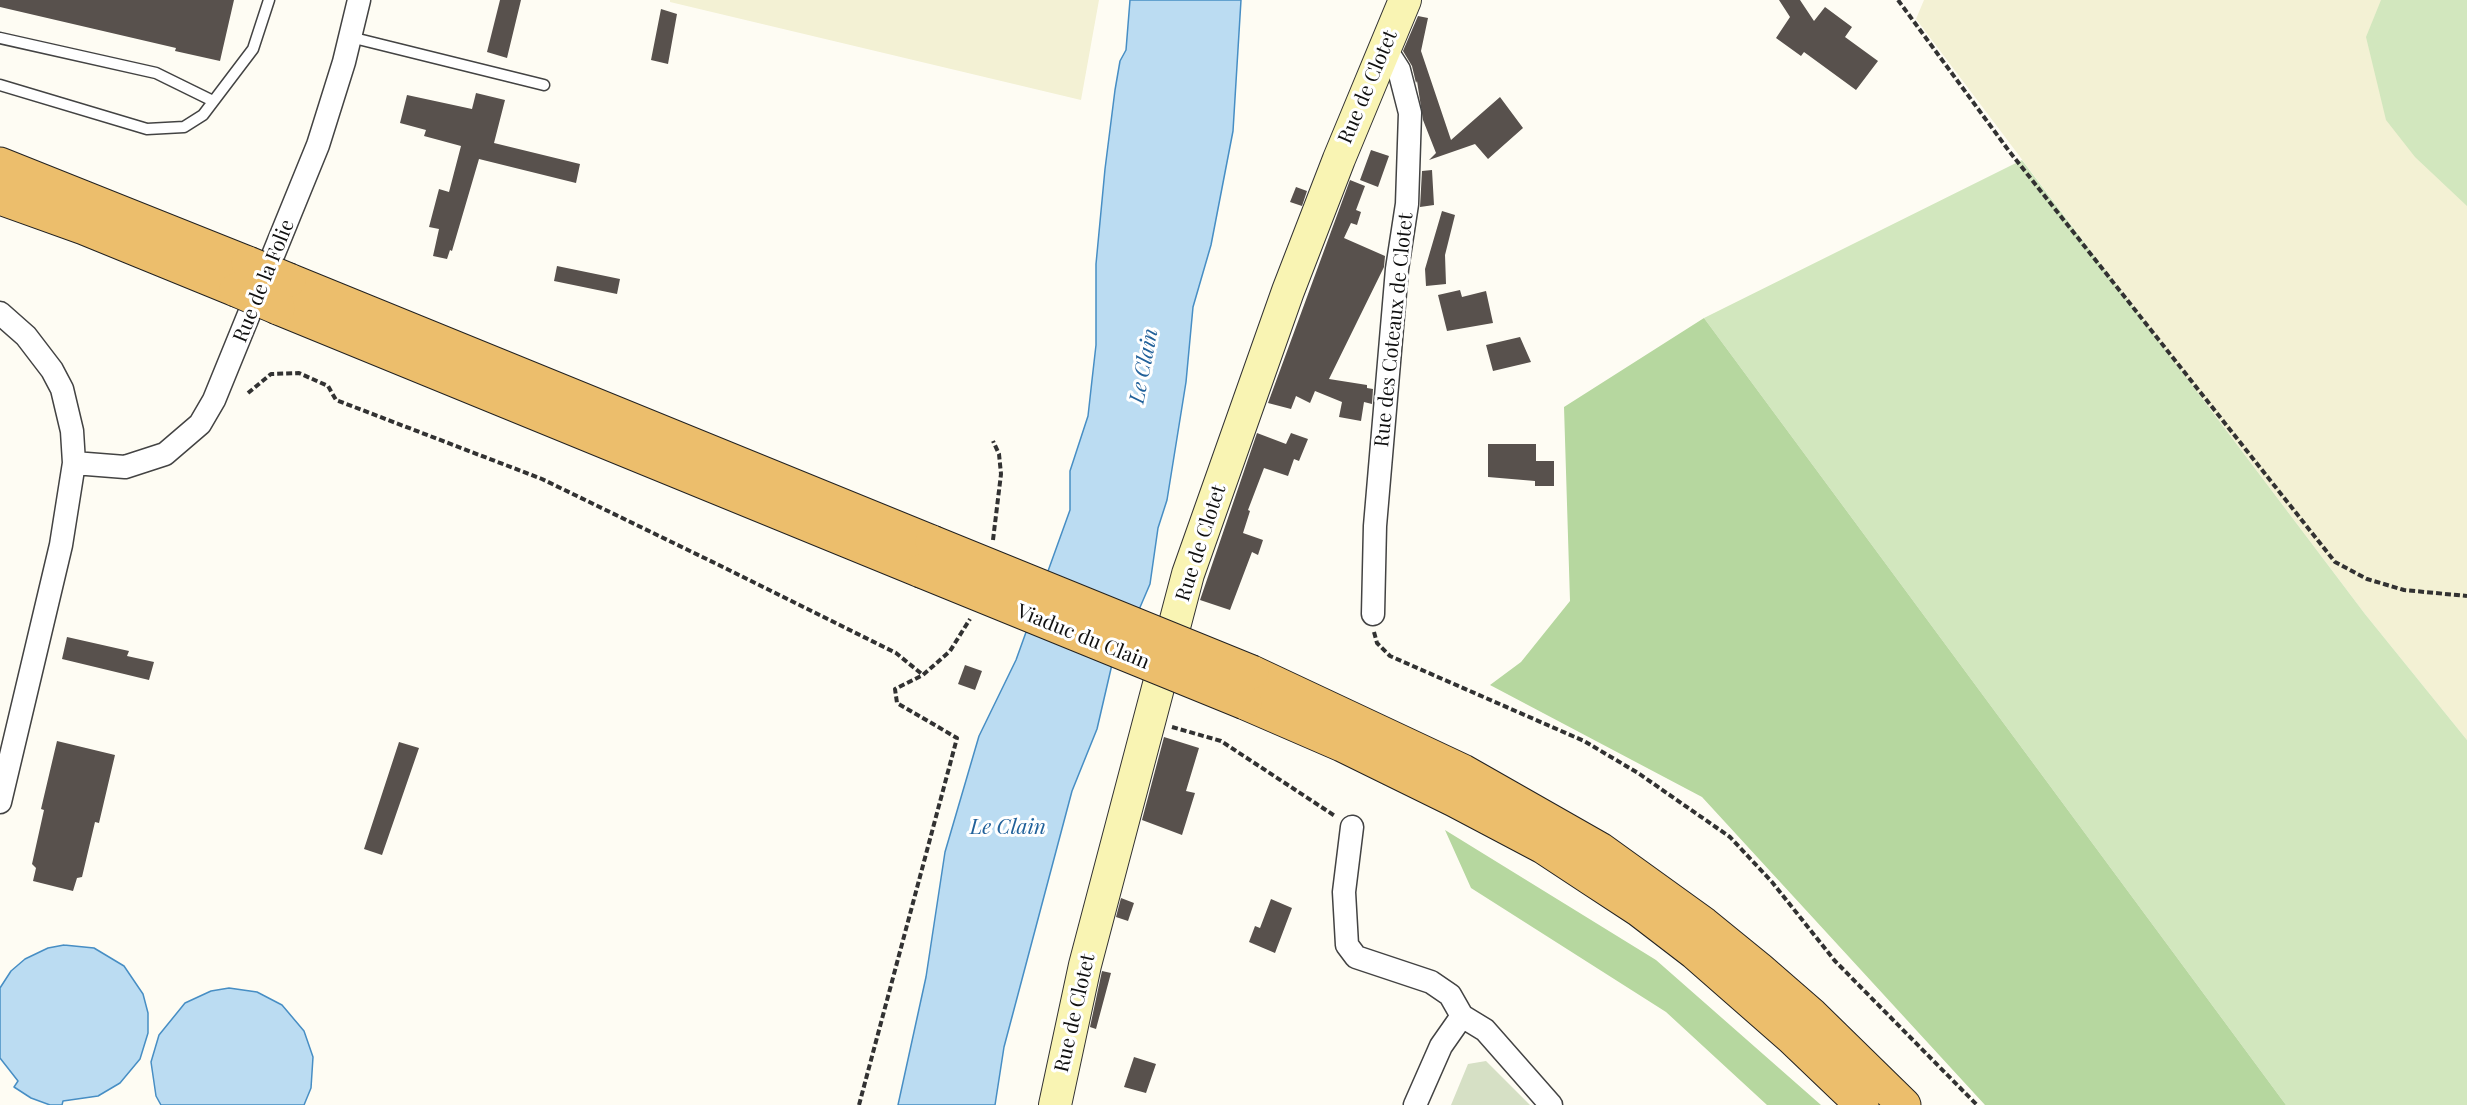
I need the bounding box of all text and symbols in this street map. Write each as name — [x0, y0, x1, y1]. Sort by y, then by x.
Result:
street label: Rue de Clotet — [1333, 27, 1403, 147]
street label: Rue des Coteaux de Clotet — [1370, 212, 1418, 448]
street label: Rue de la Folie — [228, 216, 300, 346]
water label: Le Clain — [1124, 326, 1164, 406]
street label: Rue de Clotet — [1171, 482, 1231, 604]
street label: Viaduc du Clain — [1013, 599, 1153, 675]
water label: Le Clain — [970, 814, 1046, 840]
street label: Rue de Clotet — [1050, 951, 1100, 1075]

